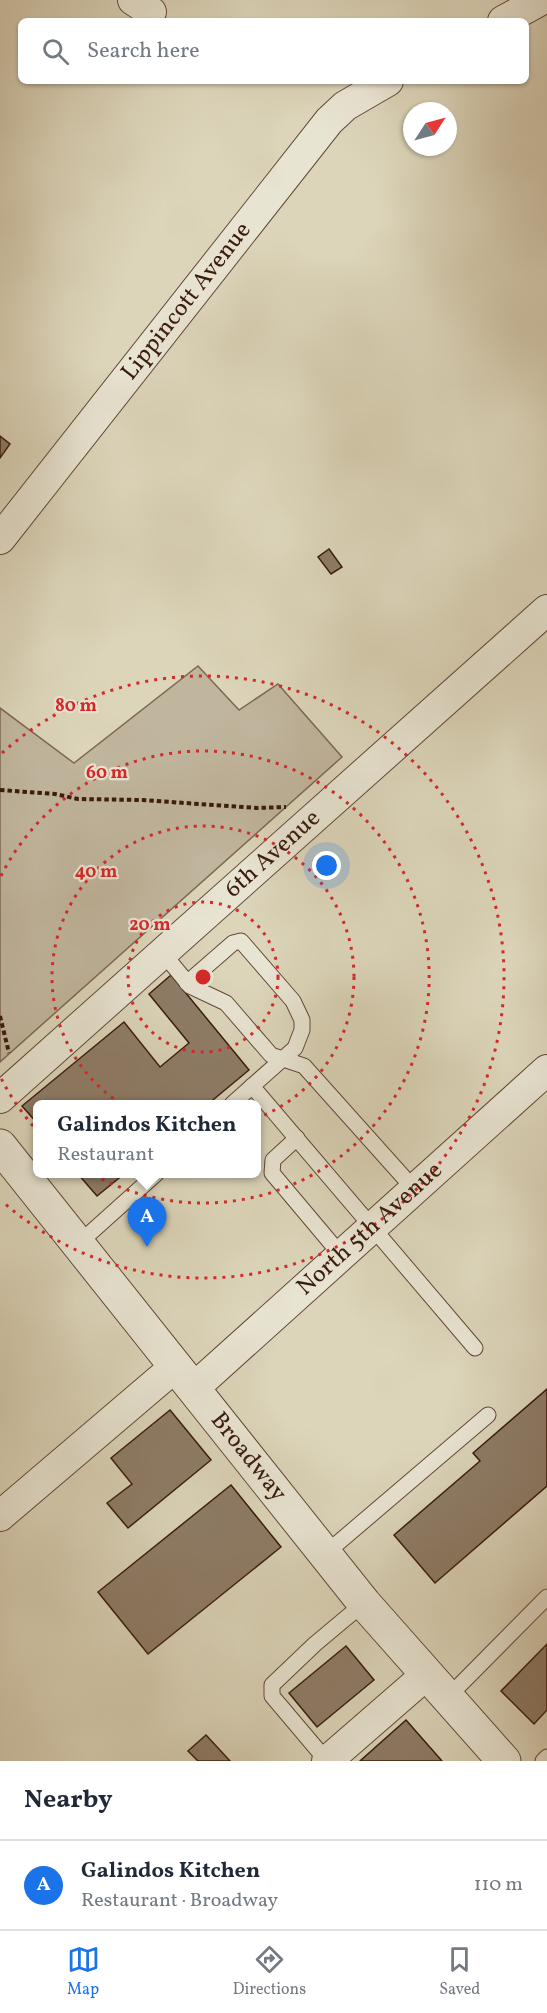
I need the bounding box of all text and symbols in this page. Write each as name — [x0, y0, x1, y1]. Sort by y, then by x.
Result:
search box — [18, 18, 529, 84]
icon: search — [39, 35, 72, 68]
text: Search here — [87, 36, 200, 67]
north arrow — [403, 102, 457, 156]
street label: Lippincott Avenue — [114, 215, 260, 388]
text: 80 m — [55, 694, 97, 719]
text: 60 m — [86, 761, 128, 786]
street label: 6th Avenue — [218, 802, 329, 906]
your location — [312, 851, 341, 880]
text: 40 m — [75, 860, 117, 885]
text: 20 m — [129, 913, 171, 938]
centre of rings — [193, 967, 213, 987]
popup — [33, 1100, 261, 1178]
text: Galindos Kitchen — [57, 1110, 237, 1141]
text: Restaurant — [57, 1141, 154, 1169]
street label: North 5th Avenue — [290, 1155, 451, 1304]
pin: A — [128, 1198, 166, 1247]
street label: Broadway — [202, 1405, 294, 1509]
text: Nearby — [24, 1782, 113, 1818]
text: Galindos Kitchen — [81, 1856, 260, 1887]
text: A — [36, 1871, 51, 1899]
text: 110 m — [474, 1871, 523, 1899]
text: Restaurant · Broadway — [81, 1887, 278, 1915]
tab: Map — [67, 1943, 100, 2001]
tab: Directions — [233, 1943, 306, 2001]
tab: Saved — [439, 1943, 480, 2001]

